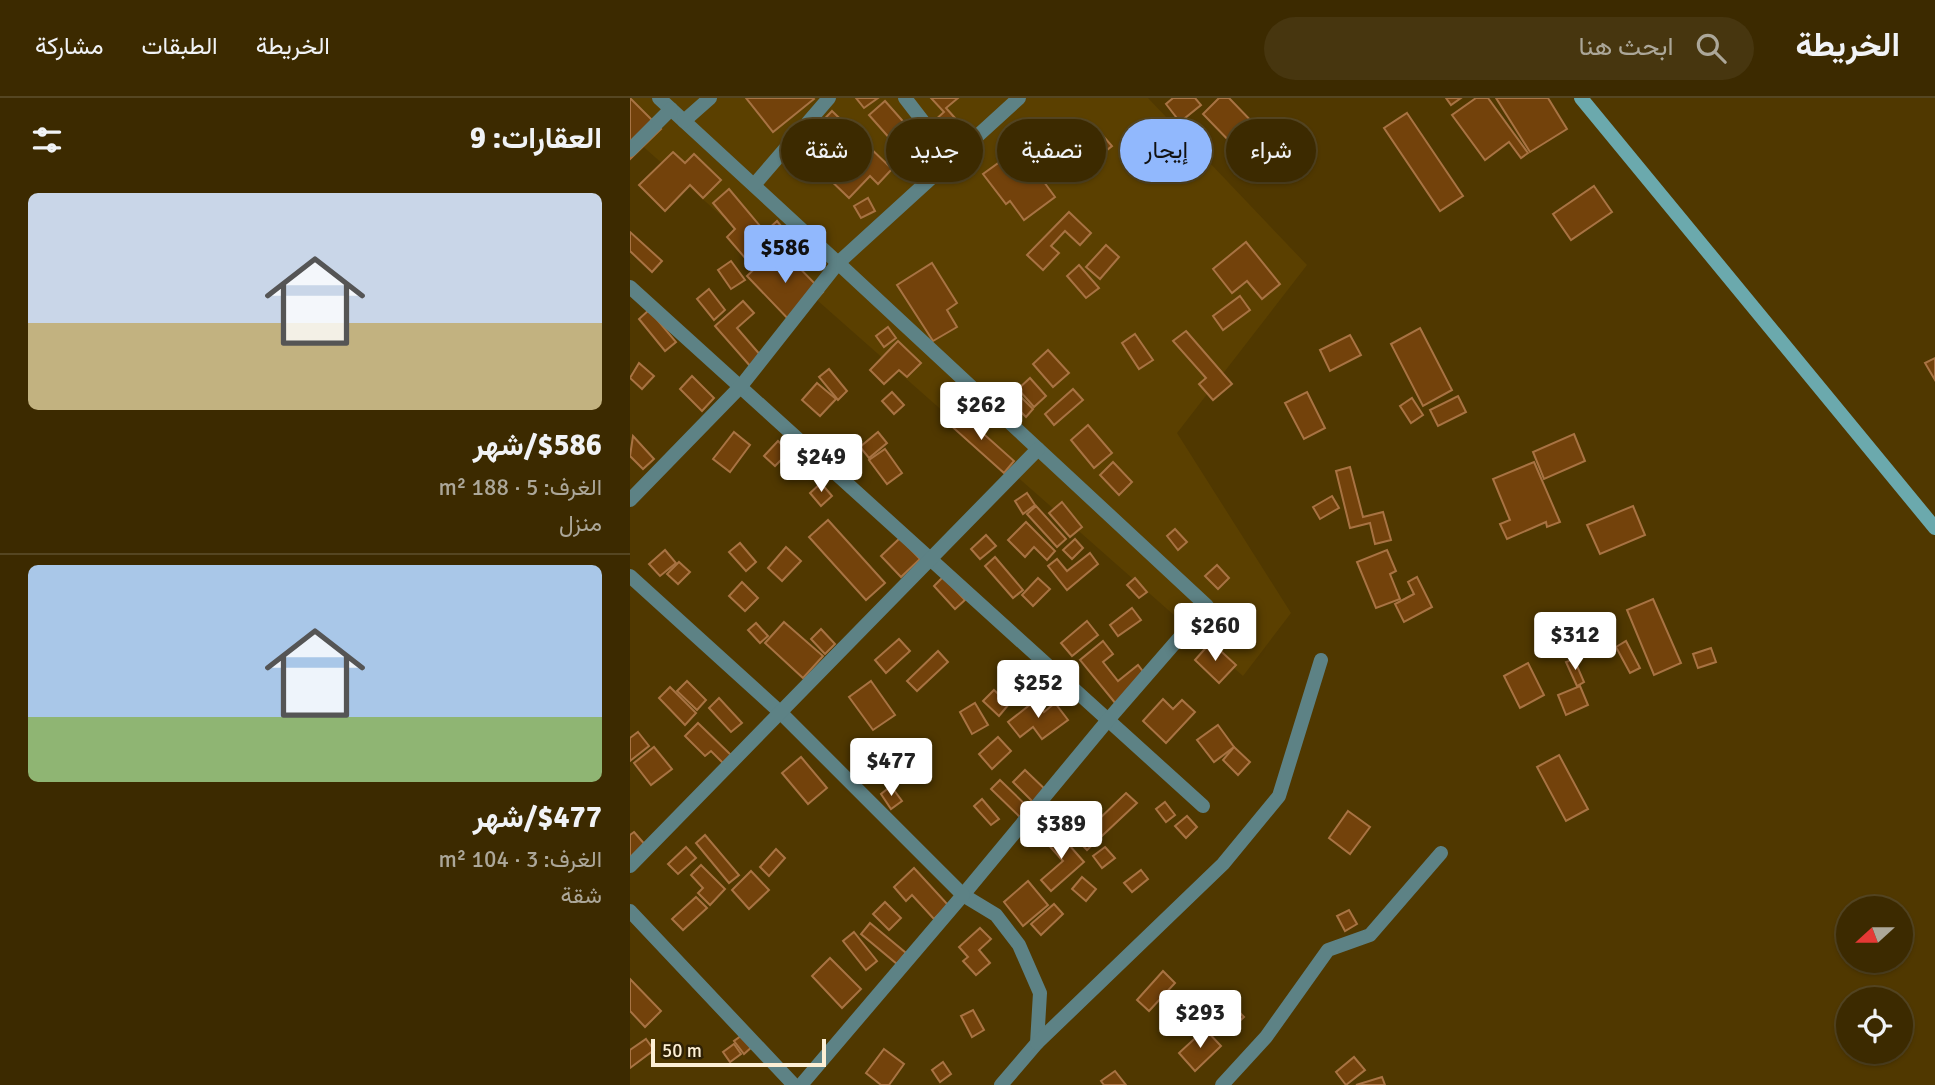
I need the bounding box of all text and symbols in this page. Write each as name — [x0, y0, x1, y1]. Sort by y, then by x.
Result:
search box — [1264, 17, 1754, 80]
text: الخريطة — [1796, 25, 1900, 66]
icon: search — [1692, 29, 1730, 67]
text: مشاركة — [35, 31, 103, 61]
text: الطبقات — [141, 31, 218, 61]
text: الخريطة — [256, 31, 330, 61]
text: ابحث هنا — [1579, 31, 1674, 63]
chip: شقة — [781, 119, 872, 182]
chip: جديد — [886, 119, 983, 182]
chip: تصفية — [997, 119, 1106, 182]
chip: إيجار — [1120, 119, 1212, 182]
chip: شراء — [1226, 119, 1316, 182]
text: العقارات: 9 — [470, 120, 602, 157]
icon: filters — [28, 121, 66, 159]
pin: $586 — [744, 226, 826, 285]
text: $586 — [760, 233, 810, 262]
icon: home — [252, 238, 378, 364]
pin: $262 — [940, 382, 1022, 442]
text: $262 — [956, 390, 1006, 419]
text: $586/شهر — [473, 427, 602, 464]
pin: $249 — [780, 434, 862, 494]
text: $249 — [796, 442, 846, 471]
text: الغرف: 5 · 188 m² — [439, 473, 602, 502]
text: منزل — [559, 509, 602, 538]
pin: $260 — [1174, 603, 1256, 663]
icon: home — [252, 610, 378, 736]
text: $260 — [1190, 611, 1240, 640]
pin: $312 — [1534, 612, 1616, 672]
text: $312 — [1550, 620, 1600, 649]
pin: $252 — [997, 660, 1079, 720]
text: $252 — [1013, 668, 1063, 697]
pin: $477 — [850, 738, 932, 798]
text: $477 — [866, 746, 916, 775]
text: $477/شهر — [473, 799, 602, 836]
pin: $389 — [1020, 802, 1102, 861]
text: $389 — [1036, 809, 1086, 838]
text: الغرف: 3 · 104 m² — [439, 845, 602, 874]
text: شقة — [560, 881, 602, 910]
north arrow — [1836, 896, 1913, 973]
map controls — [1836, 896, 1913, 1064]
button: locate — [1836, 987, 1913, 1064]
pin: $293 — [1159, 990, 1241, 1050]
text: $293 — [1175, 998, 1225, 1027]
scale bar — [651, 1036, 826, 1068]
text: 50 m — [662, 1039, 702, 1063]

